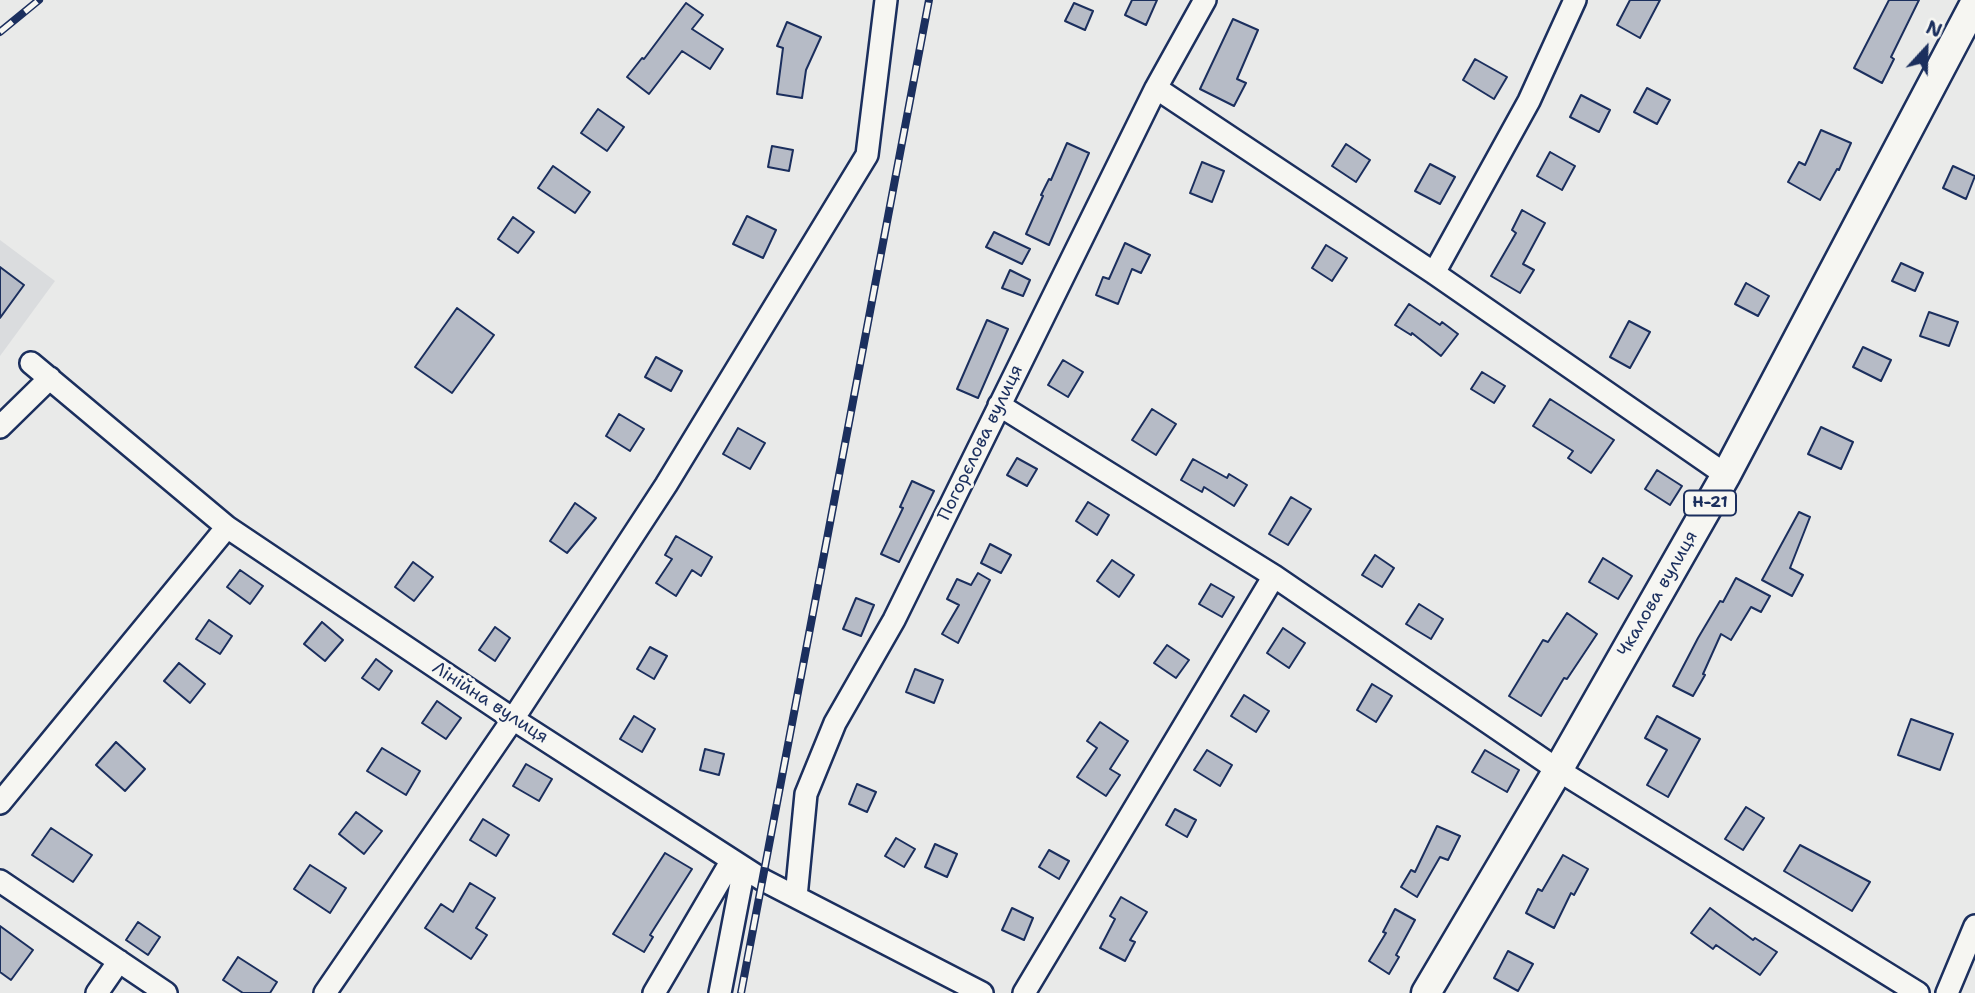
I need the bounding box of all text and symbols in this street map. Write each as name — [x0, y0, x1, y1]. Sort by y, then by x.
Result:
north arrow — [1891, 14, 1961, 84]
text: N — [1922, 15, 1946, 43]
street label: Погорєлова вулиця — [934, 362, 1028, 524]
road number: Н-21 — [1684, 490, 1736, 516]
street label: Чкалова вулиця — [1613, 527, 1703, 661]
street label: Лінійна вулиця — [428, 657, 552, 749]

